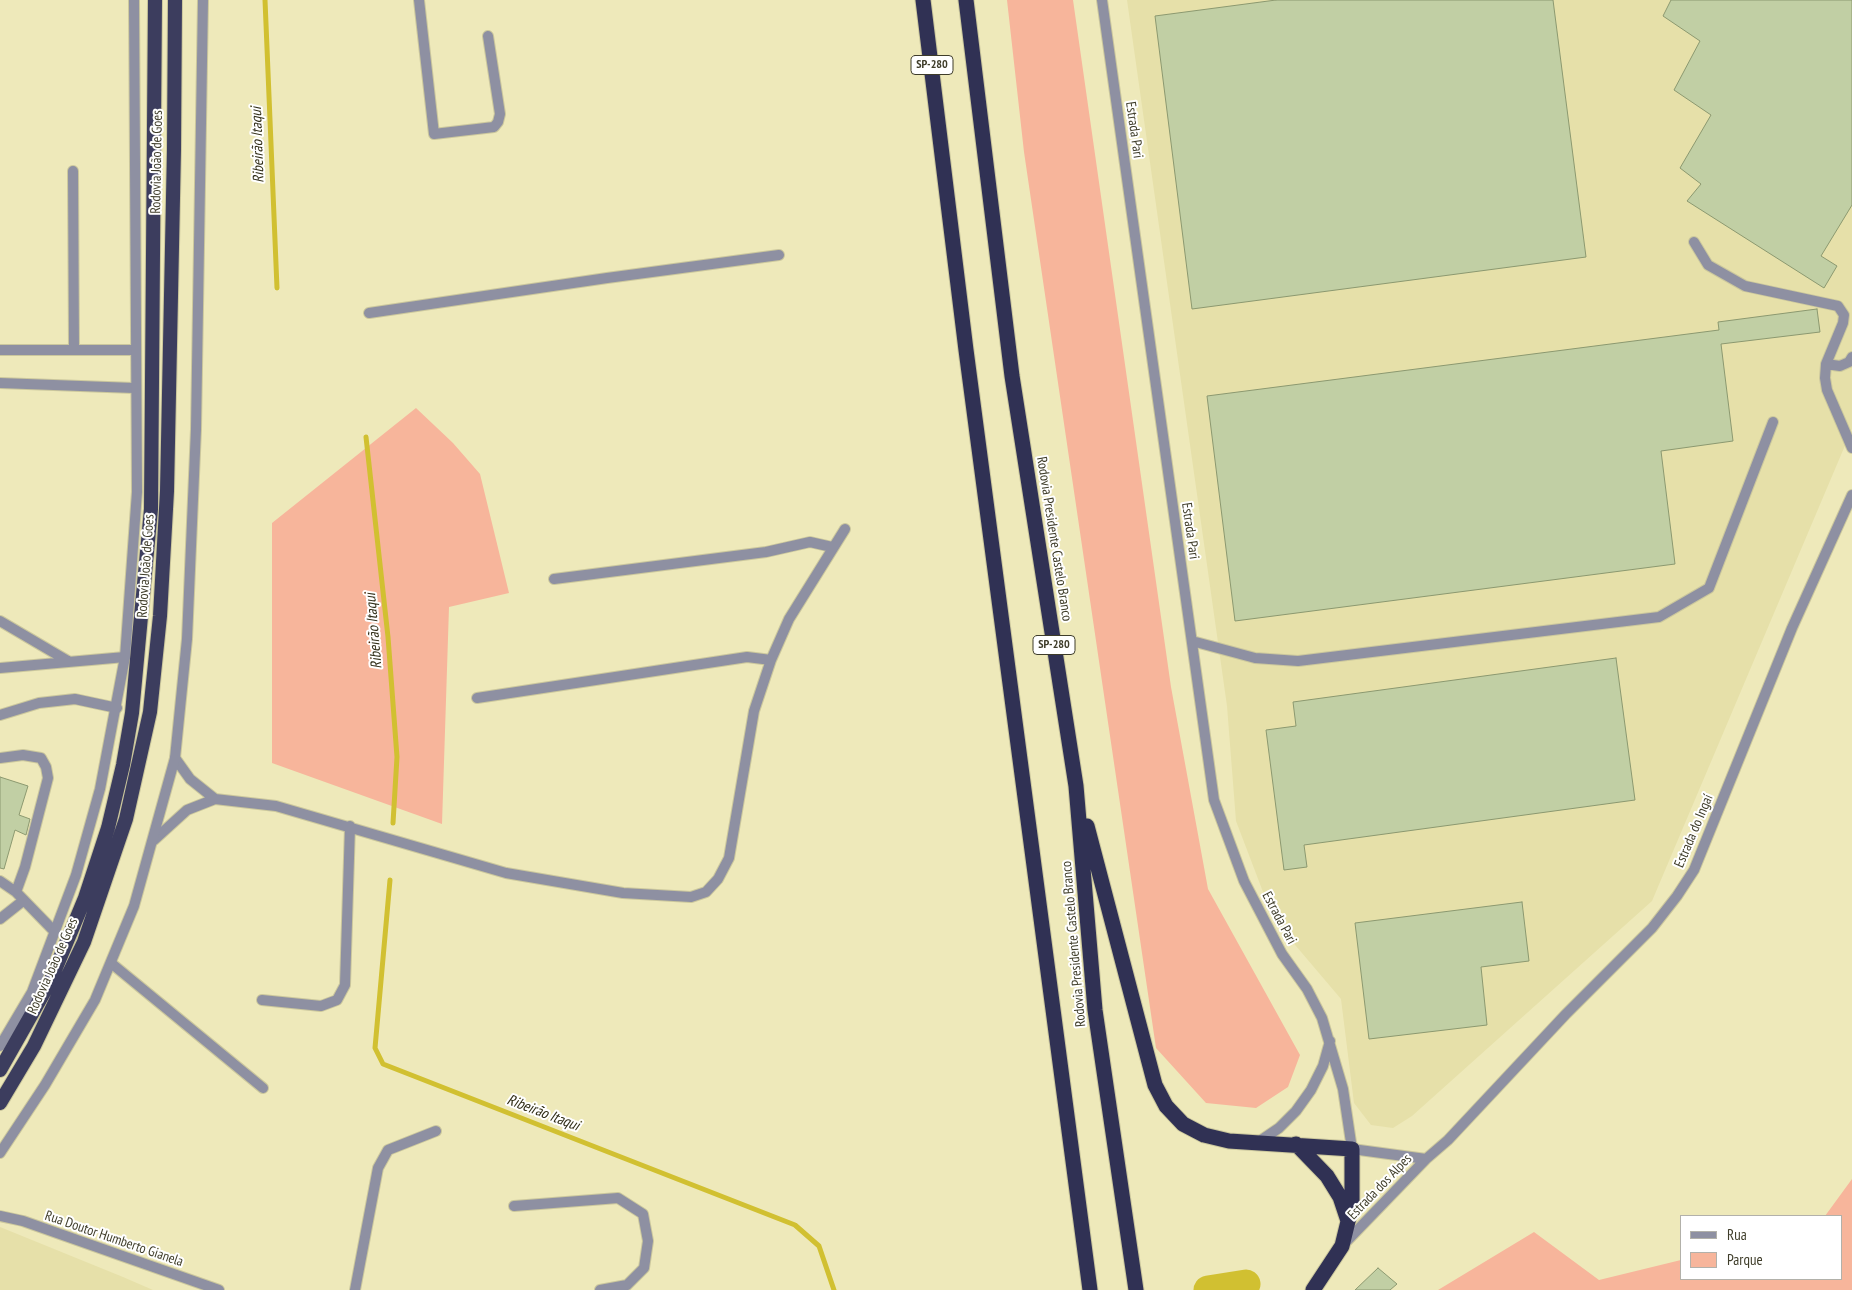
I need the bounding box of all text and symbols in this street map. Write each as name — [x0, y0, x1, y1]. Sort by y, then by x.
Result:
road number: SP-280 — [911, 56, 953, 74]
street label: Estrada Pari — [1122, 101, 1146, 159]
water label: Ribeirão Itaqui — [248, 107, 268, 183]
street label: Rodovia João de Goes — [148, 110, 166, 214]
street label: Rodovia Presidente Castelo Branco — [1033, 456, 1075, 622]
street label: Estrada Pari — [1178, 502, 1202, 560]
street label: Rodovia João de Goes — [134, 514, 158, 618]
water label: Ribeirão Itaqui — [362, 592, 386, 670]
road number: SP-280 — [1033, 636, 1075, 654]
street label: Estrada do Ingaí — [1671, 792, 1717, 870]
street label: Rodovia Presidente Castelo Branco — [1058, 860, 1090, 1028]
street label: Estrada Pari — [1258, 889, 1300, 947]
street label: Rodovia João de Goes — [24, 915, 82, 1017]
water label: Ribeirão Itaqui — [504, 1091, 582, 1135]
street label: Estrada dos Alpes — [1344, 1151, 1416, 1223]
street label: Rua Doutor Humberto Gianela — [43, 1207, 185, 1271]
legend — [1680, 1215, 1842, 1280]
text: Rua — [1727, 1225, 1747, 1244]
text: Parque — [1727, 1250, 1763, 1269]

